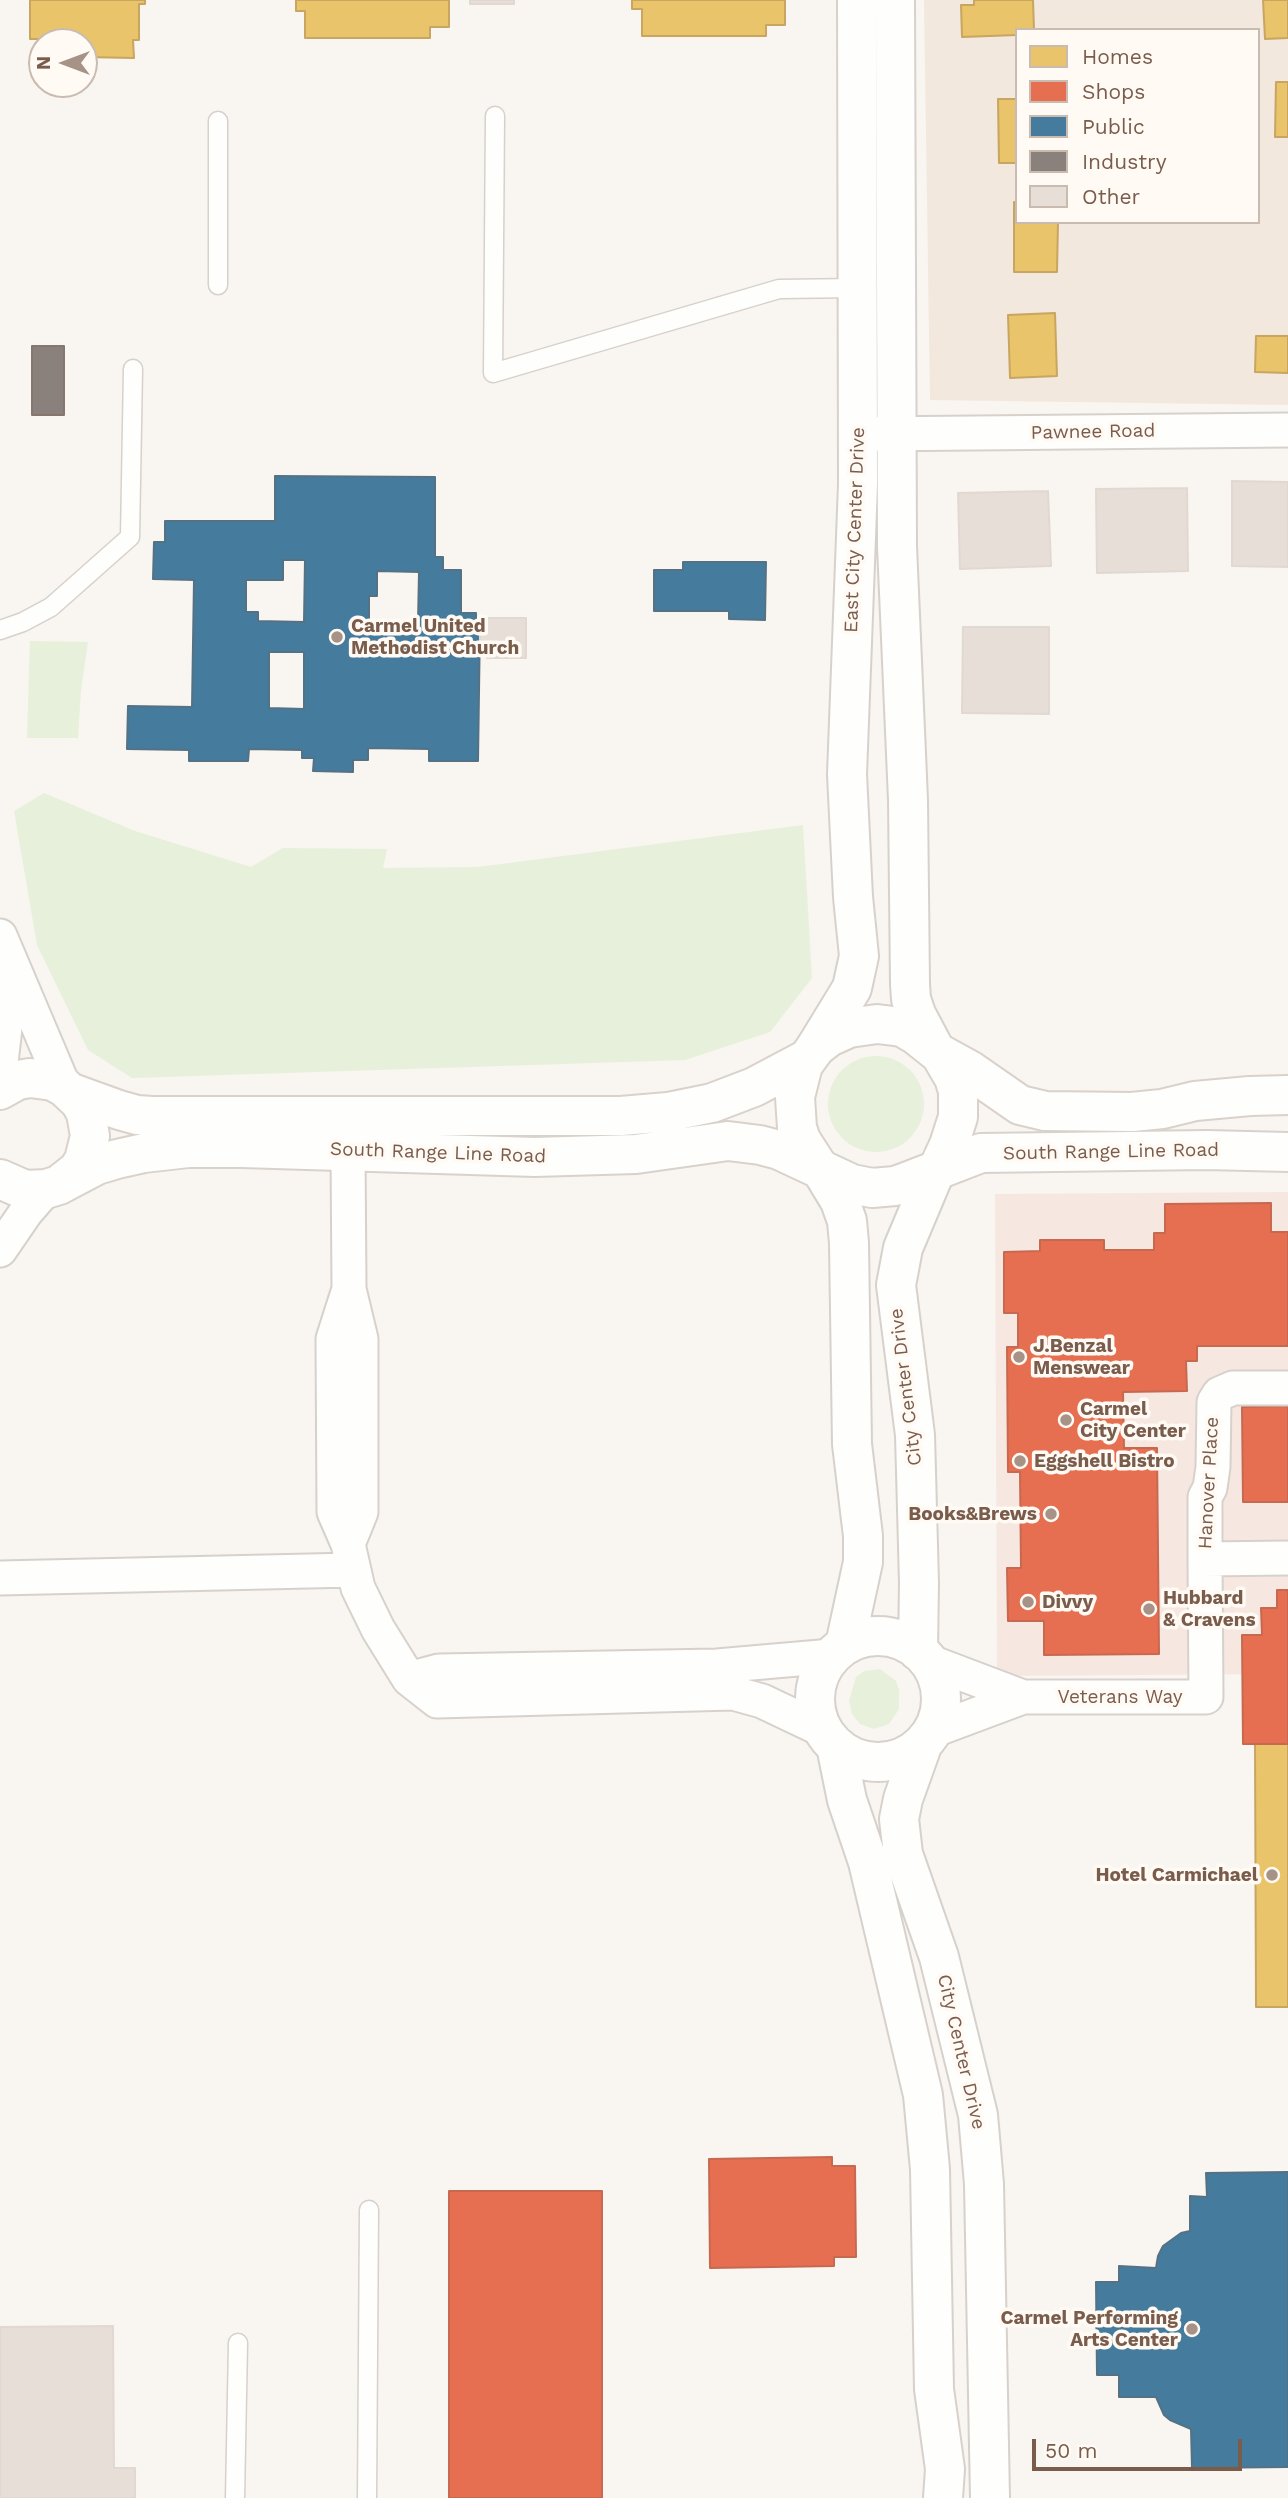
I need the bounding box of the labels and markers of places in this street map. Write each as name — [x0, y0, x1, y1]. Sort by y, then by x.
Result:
place label: Carmel United Methodist Church — [351, 615, 519, 659]
marker: Carmel United Methodist Church — [329, 629, 345, 645]
place label: J.Benzal Menswear — [1033, 1335, 1130, 1379]
marker: J.Benzal Menswear — [1011, 1349, 1027, 1365]
place label: Carmel City Center — [1080, 1398, 1186, 1442]
marker: Carmel City Center — [1058, 1412, 1074, 1428]
place label: Eggshell Bistro — [1034, 1450, 1175, 1472]
marker: Eggshell Bistro — [1012, 1453, 1028, 1469]
place label: Books&Brews — [908, 1503, 1037, 1525]
marker: Books&Brews — [1043, 1506, 1059, 1522]
place label: Hubbard & Cravens — [1163, 1587, 1256, 1631]
place label: Divvy — [1042, 1591, 1093, 1613]
marker: Divvy — [1020, 1594, 1036, 1610]
marker: Hubbard & Cravens — [1141, 1601, 1157, 1617]
place label: Hotel Carmichael — [1095, 1864, 1258, 1886]
marker: Hotel Carmichael — [1264, 1867, 1280, 1883]
place label: Carmel Performing Arts Center — [1000, 2307, 1178, 2351]
marker: Carmel Performing Arts Center — [1184, 2321, 1200, 2337]

